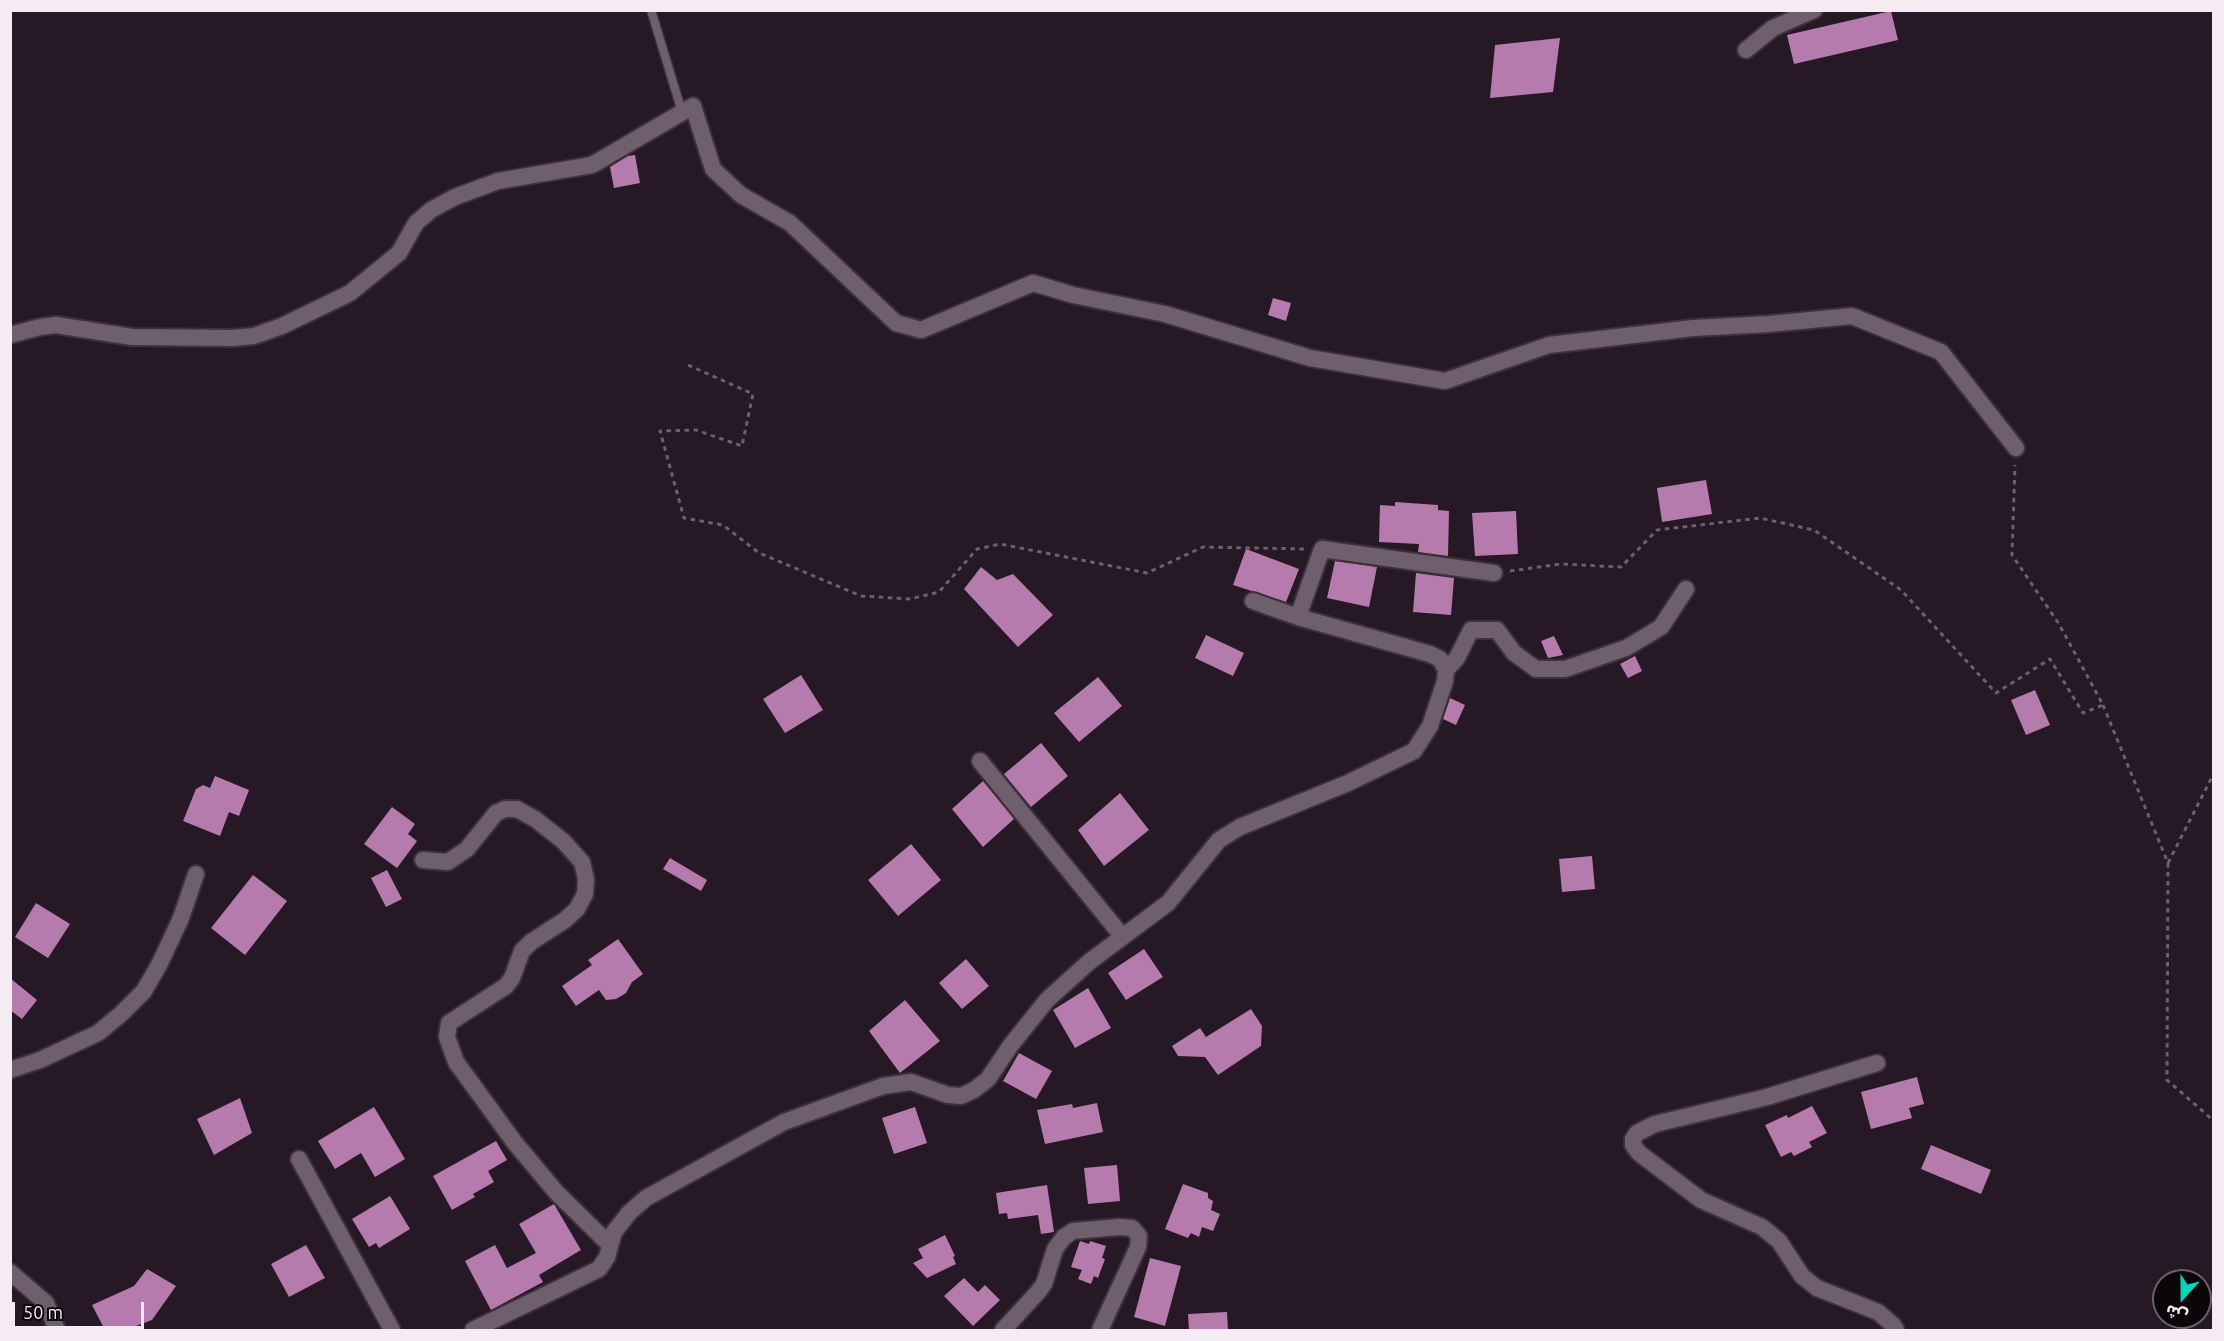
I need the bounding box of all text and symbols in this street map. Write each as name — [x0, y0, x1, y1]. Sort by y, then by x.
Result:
north arrow — [2152, 1269, 2212, 1329]
scale bar — [15, 1290, 147, 1328]
text: 50 m — [23, 1302, 63, 1322]
text: ش — [2163, 1302, 2190, 1326]

